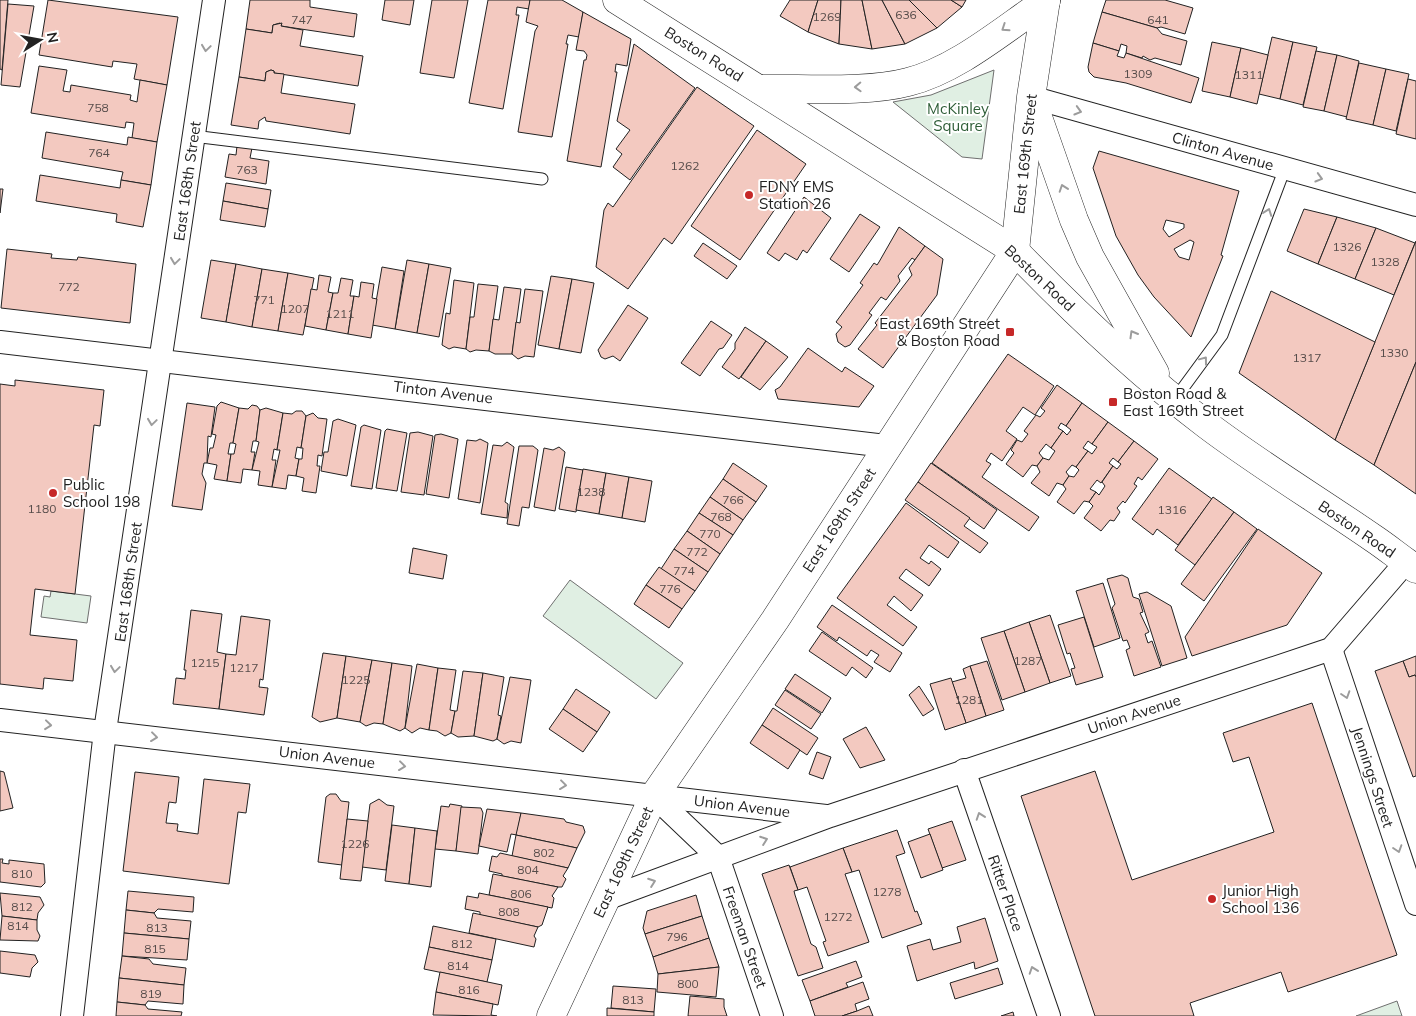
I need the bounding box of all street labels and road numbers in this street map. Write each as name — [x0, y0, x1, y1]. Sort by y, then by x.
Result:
street label: Boston Road — [661, 22, 747, 86]
street label: East 169th Street — [1009, 93, 1041, 215]
street label: East 168th Street — [169, 120, 205, 242]
street label: Clinton Avenue — [1170, 127, 1276, 175]
street label: Boston Road — [1001, 241, 1079, 315]
street label: Tinton Avenue — [392, 376, 494, 408]
street label: East 169th Street — [798, 464, 880, 576]
street label: Boston Road — [1315, 496, 1399, 562]
street label: East 168th Street — [110, 521, 146, 643]
street label: Union Avenue — [1085, 690, 1183, 738]
street label: Jennings Street — [1348, 724, 1398, 830]
street label: Union Avenue — [278, 742, 376, 772]
street label: Union Avenue — [693, 791, 791, 821]
street label: East 169th Street — [589, 803, 657, 921]
street label: Ritter Place — [984, 852, 1028, 934]
street label: Freeman Street — [719, 884, 771, 990]

